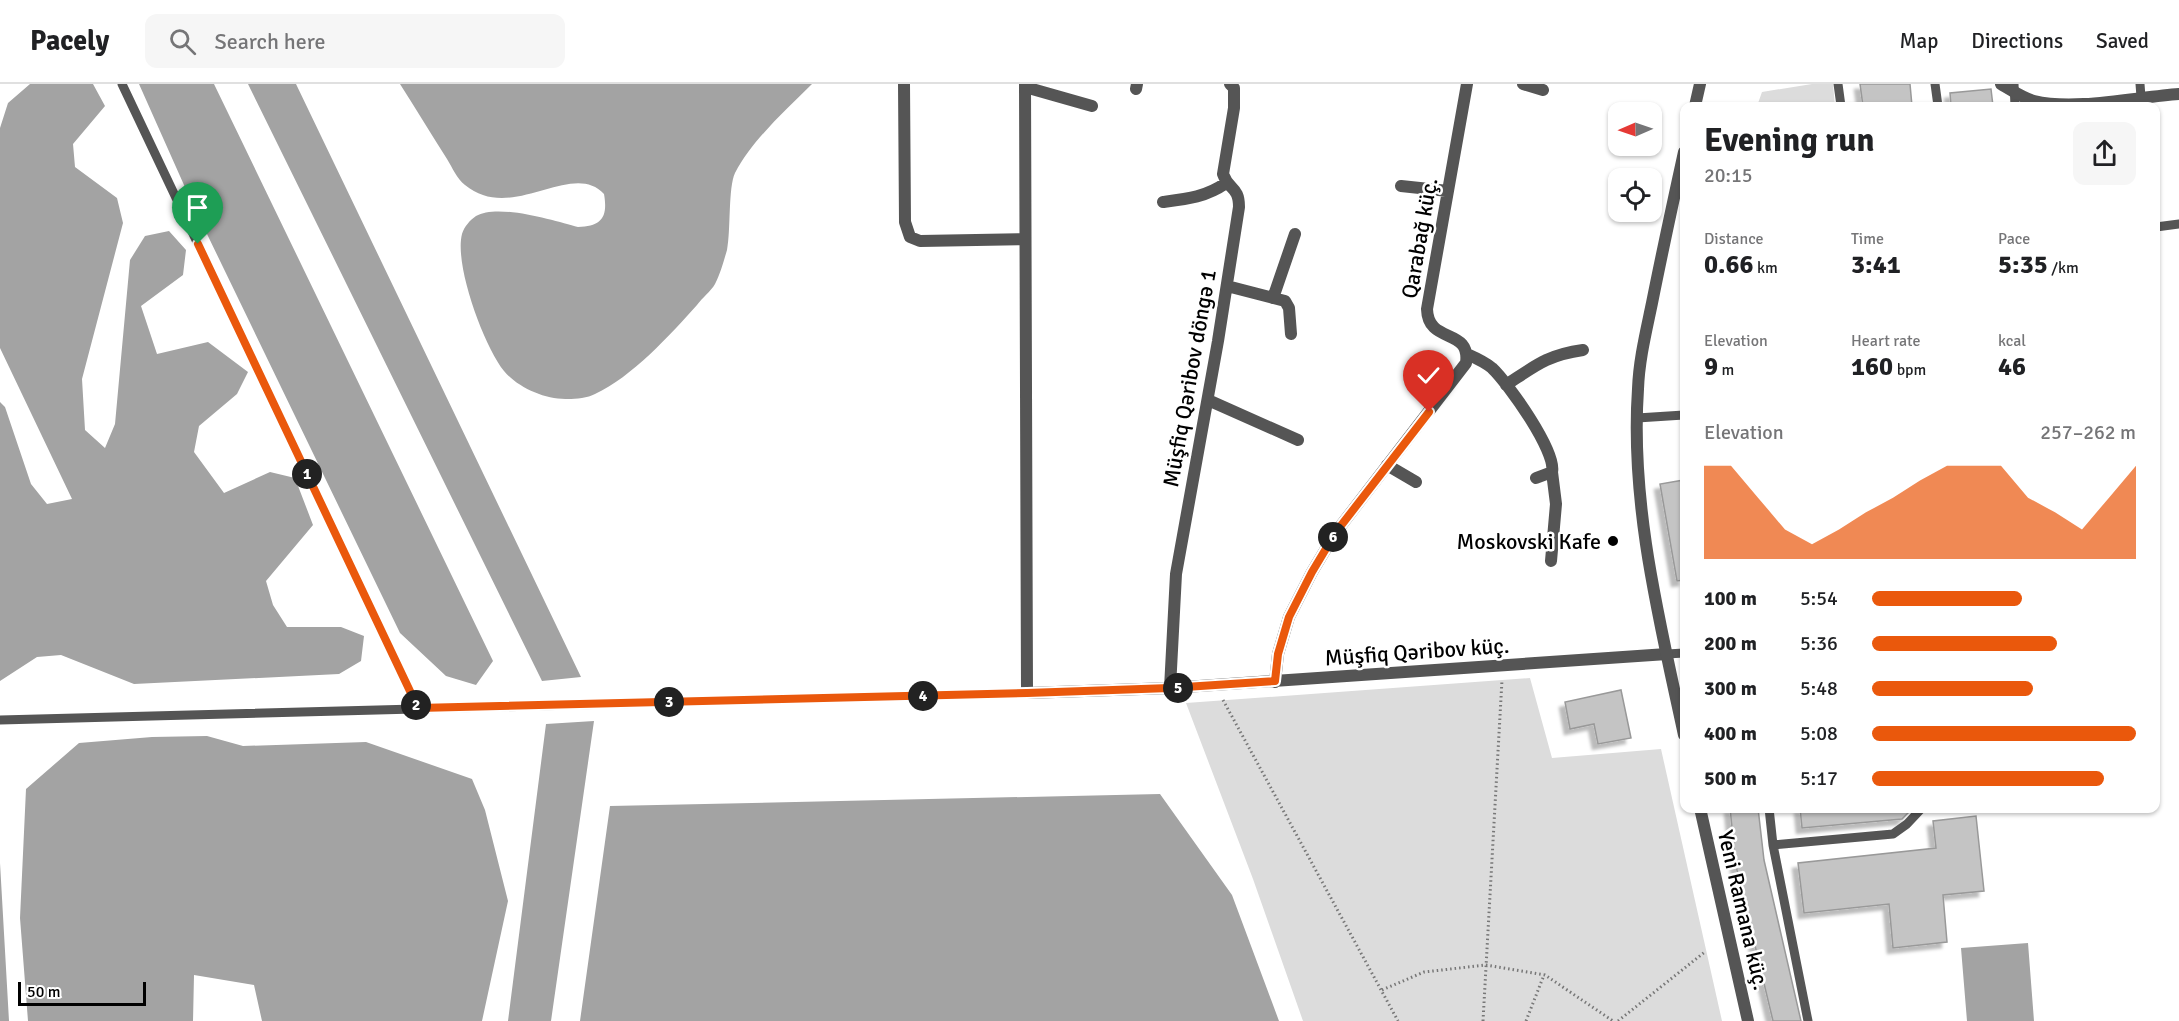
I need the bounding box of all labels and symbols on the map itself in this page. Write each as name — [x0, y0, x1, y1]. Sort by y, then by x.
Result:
north arrow — [1608, 102, 1662, 156]
street label: Qarabağ küç. — [1396, 176, 1443, 301]
pin — [172, 182, 223, 244]
street label: Müşfiq Qəribov döngə 1 — [1157, 267, 1222, 489]
pin — [1403, 350, 1454, 412]
pin: 1 — [292, 459, 322, 489]
pin: 6 — [1318, 522, 1348, 552]
place label: Moskovski Kafe — [1457, 528, 1601, 555]
marker: Moskovski Kafe — [1606, 534, 1620, 548]
street label: Müşfiq Qəribov küç. — [1324, 632, 1510, 671]
pin: 5 — [1163, 673, 1193, 703]
pin: 4 — [908, 681, 938, 711]
pin: 3 — [654, 687, 684, 717]
pin: 2 — [401, 690, 431, 720]
street label: Yeni Ramana küç. — [1712, 828, 1775, 993]
scale bar — [18, 979, 146, 1006]

